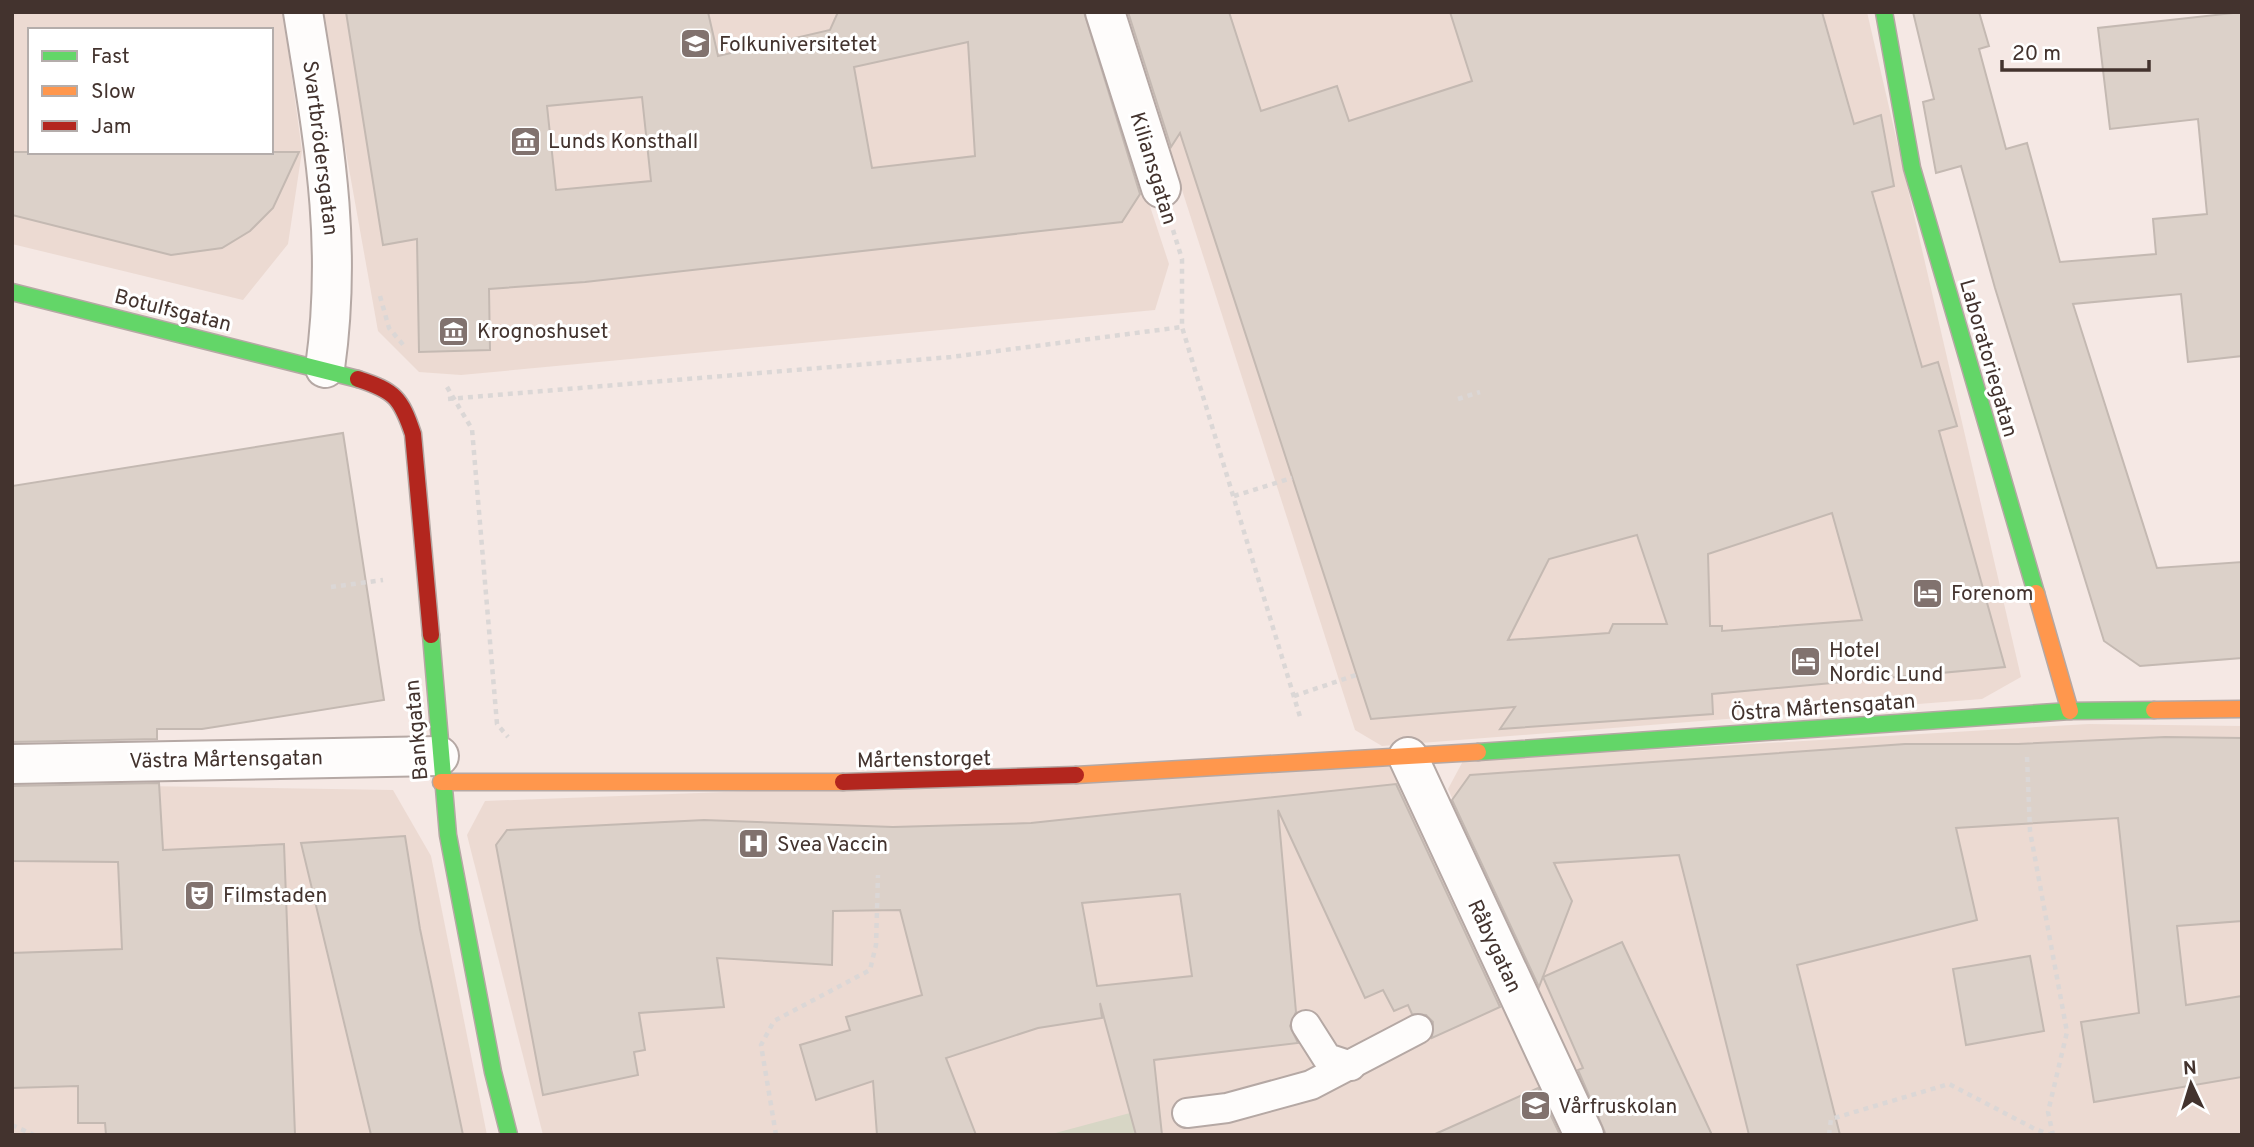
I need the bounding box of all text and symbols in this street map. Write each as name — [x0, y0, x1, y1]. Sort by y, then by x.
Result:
school or university icon: Folkuniversitetet — [679, 27, 713, 61]
legend — [28, 28, 273, 154]
scale bar — [2002, 28, 2149, 72]
place label: Folkuniversitetet — [719, 32, 877, 59]
text: 20 m — [2012, 41, 2061, 68]
text: Fast — [91, 44, 130, 71]
street label: Svartbrödersgatan — [295, 59, 344, 237]
text: Slow — [91, 79, 136, 106]
street label: Kiliansgatan — [1123, 109, 1182, 228]
text: Jam — [91, 114, 132, 141]
museum icon: Lunds Konsthall — [508, 124, 542, 158]
place label: Lunds Konsthall — [548, 129, 698, 156]
street label: Laboratoriegatan — [1952, 276, 2023, 440]
street label: Botulfsgatan — [111, 284, 234, 339]
museum icon: Krognoshuset — [437, 314, 471, 348]
place label: Krognoshuset — [477, 319, 608, 346]
hotel icon: Forenom — [1911, 576, 1945, 610]
place label: Forenom — [1951, 581, 2033, 608]
place label: Hotel Nordic Lund — [1829, 638, 1943, 689]
hotel icon: Hotel Nordic Lund — [1789, 645, 1823, 679]
street label: Bankgatan — [400, 678, 435, 781]
street label: Östra Mårtensgatan — [1730, 689, 1916, 728]
street label: Västra Mårtensgatan — [129, 745, 323, 776]
street label: Mårtenstorget — [857, 746, 991, 775]
hospital icon: Svea Vaccin — [737, 827, 771, 861]
place label: Svea Vaccin — [777, 832, 888, 859]
theatre icon: Filmstaden — [183, 878, 217, 912]
place label: Filmstaden — [223, 883, 327, 910]
street label: Råbygatan — [1460, 896, 1527, 998]
north arrow — [2156, 1049, 2226, 1119]
text: N — [2182, 1057, 2198, 1081]
school or university icon: Vårfruskolan — [1518, 1089, 1552, 1123]
place label: Vårfruskolan — [1558, 1094, 1677, 1121]

